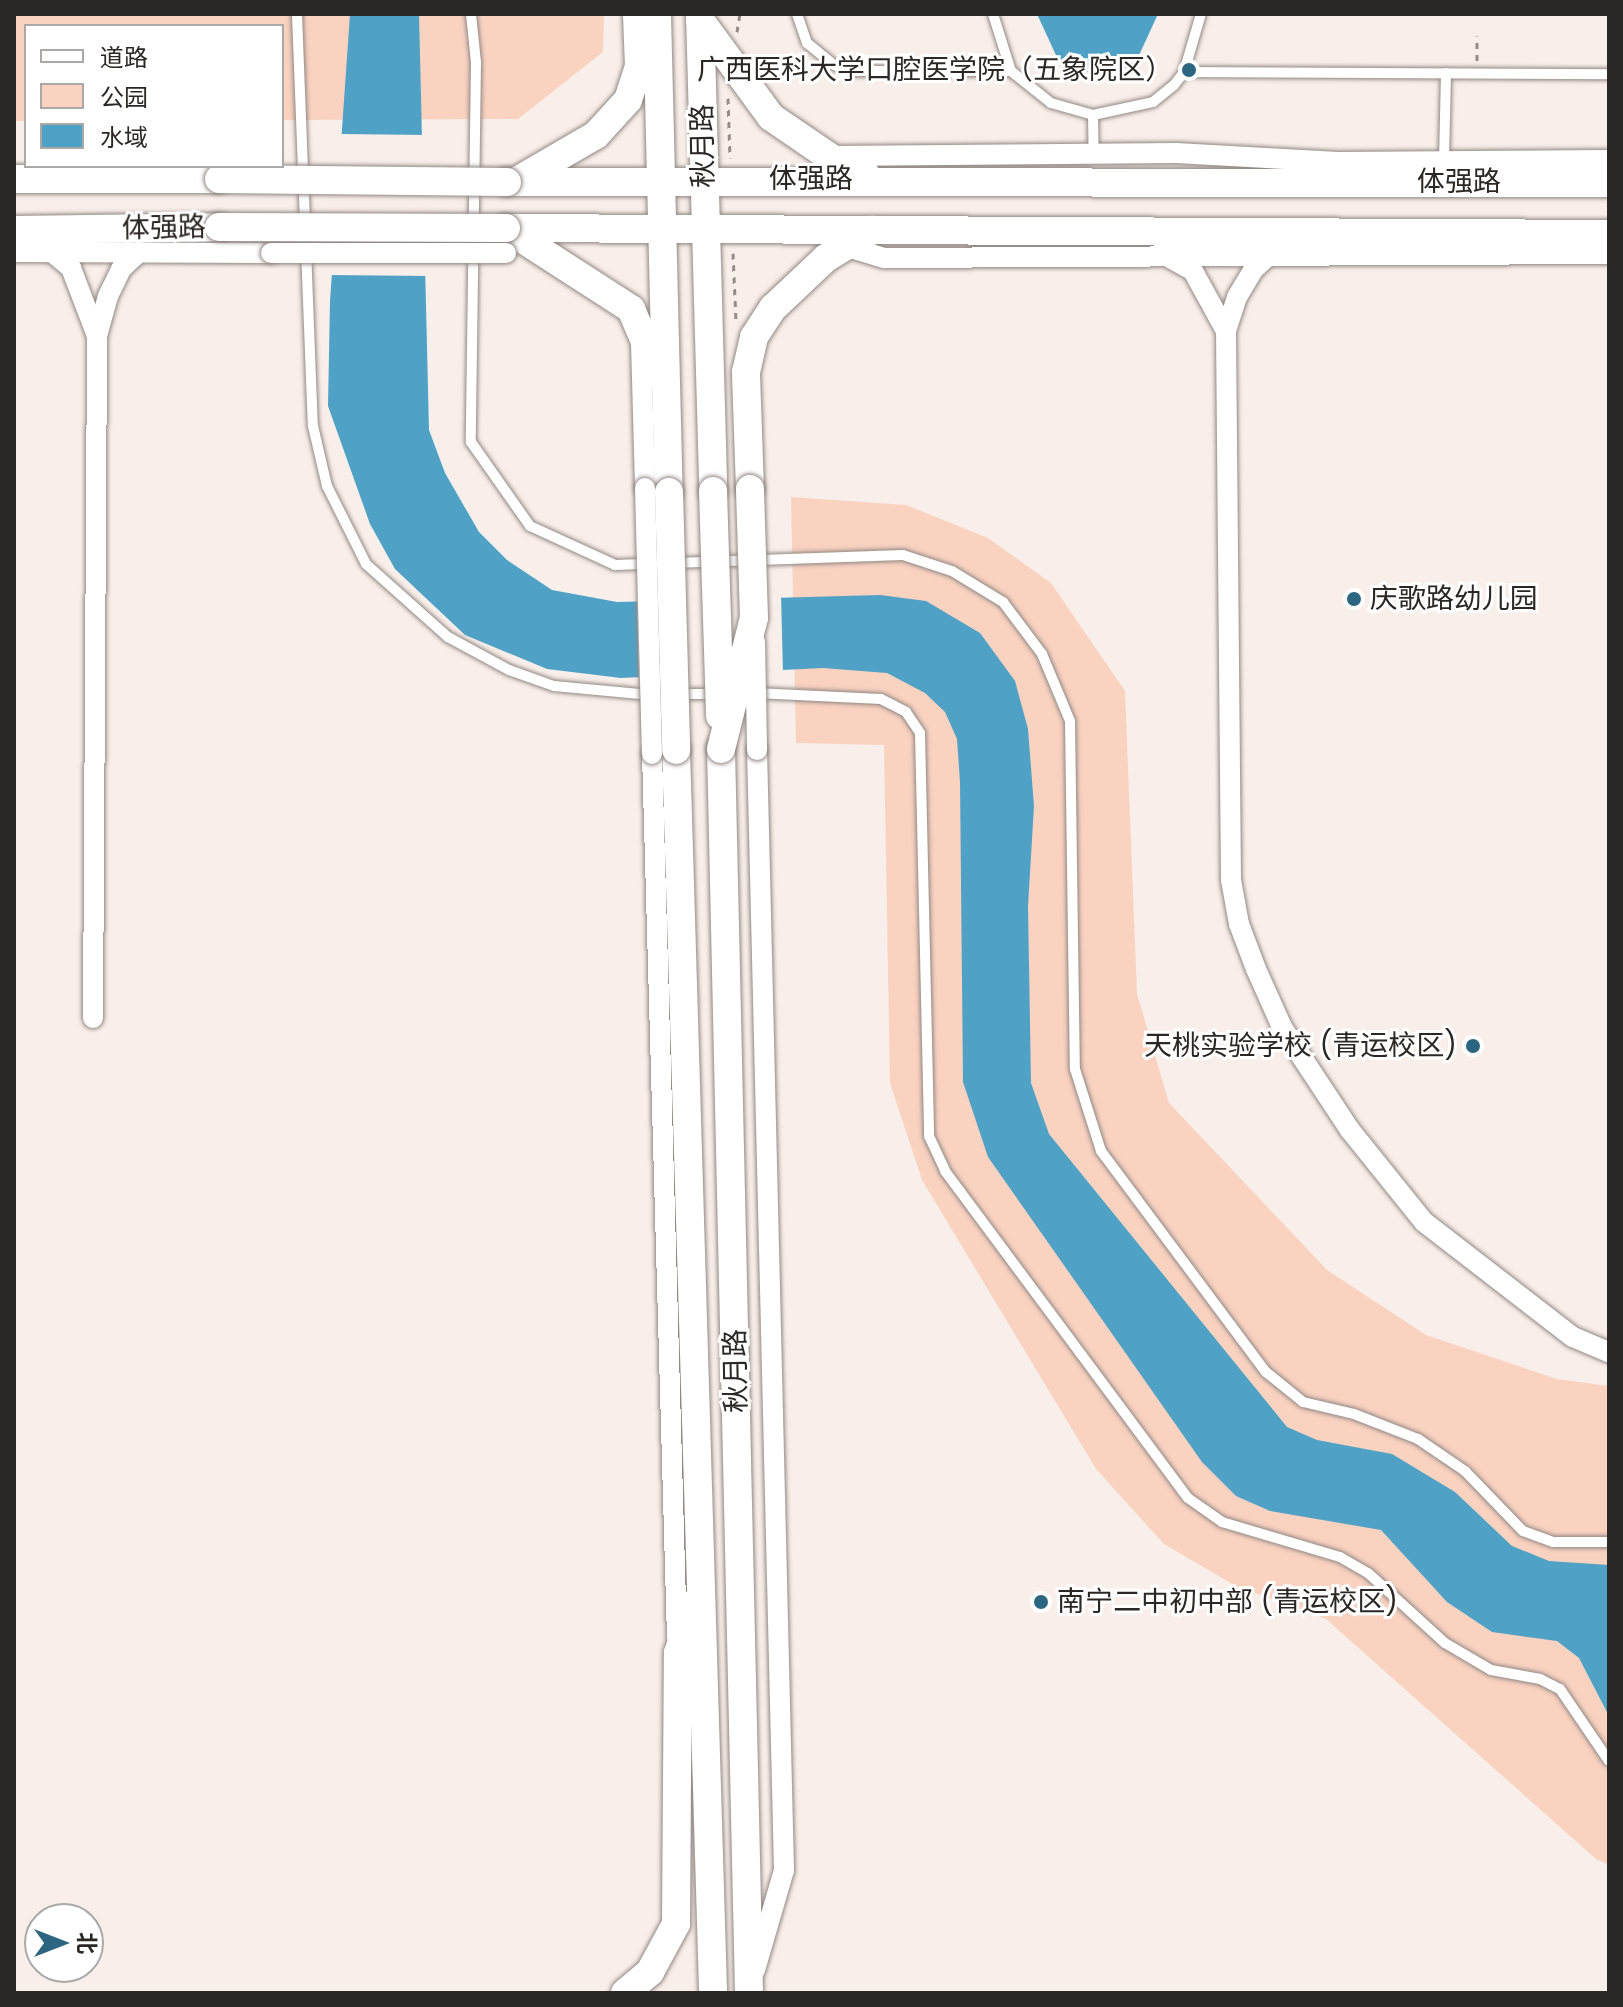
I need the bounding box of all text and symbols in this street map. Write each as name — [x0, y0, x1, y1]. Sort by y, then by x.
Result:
legend — [24, 24, 284, 168]
text: 道路 — [100, 41, 148, 74]
place label: 广西医科大学口腔医学院（五象院区） — [697, 53, 1173, 87]
marker: 广西医科大学口腔医学院（五象院区） — [1180, 61, 1198, 79]
text: 公园 — [100, 81, 148, 114]
street label: 秋月路 — [685, 104, 721, 188]
text: 水域 — [100, 121, 148, 154]
street label: 体强路 — [769, 162, 853, 196]
street label: 体强路 — [1417, 165, 1501, 199]
street label: 体强路 — [122, 210, 206, 246]
place label: 庆歌路幼儿园 — [1370, 582, 1538, 616]
marker: 庆歌路幼儿园 — [1345, 590, 1363, 608]
place label: 天桃实验学校 (青运校区) — [1144, 1029, 1457, 1063]
marker: 天桃实验学校 (青运校区) — [1464, 1037, 1482, 1055]
street label: 秋月路 — [718, 1329, 754, 1413]
place label: 南宁二中初中部 (青运校区) — [1057, 1585, 1398, 1619]
marker: 南宁二中初中部 (青运校区) — [1032, 1593, 1050, 1611]
north arrow — [24, 1903, 104, 1983]
text: 北 — [71, 1932, 102, 1954]

